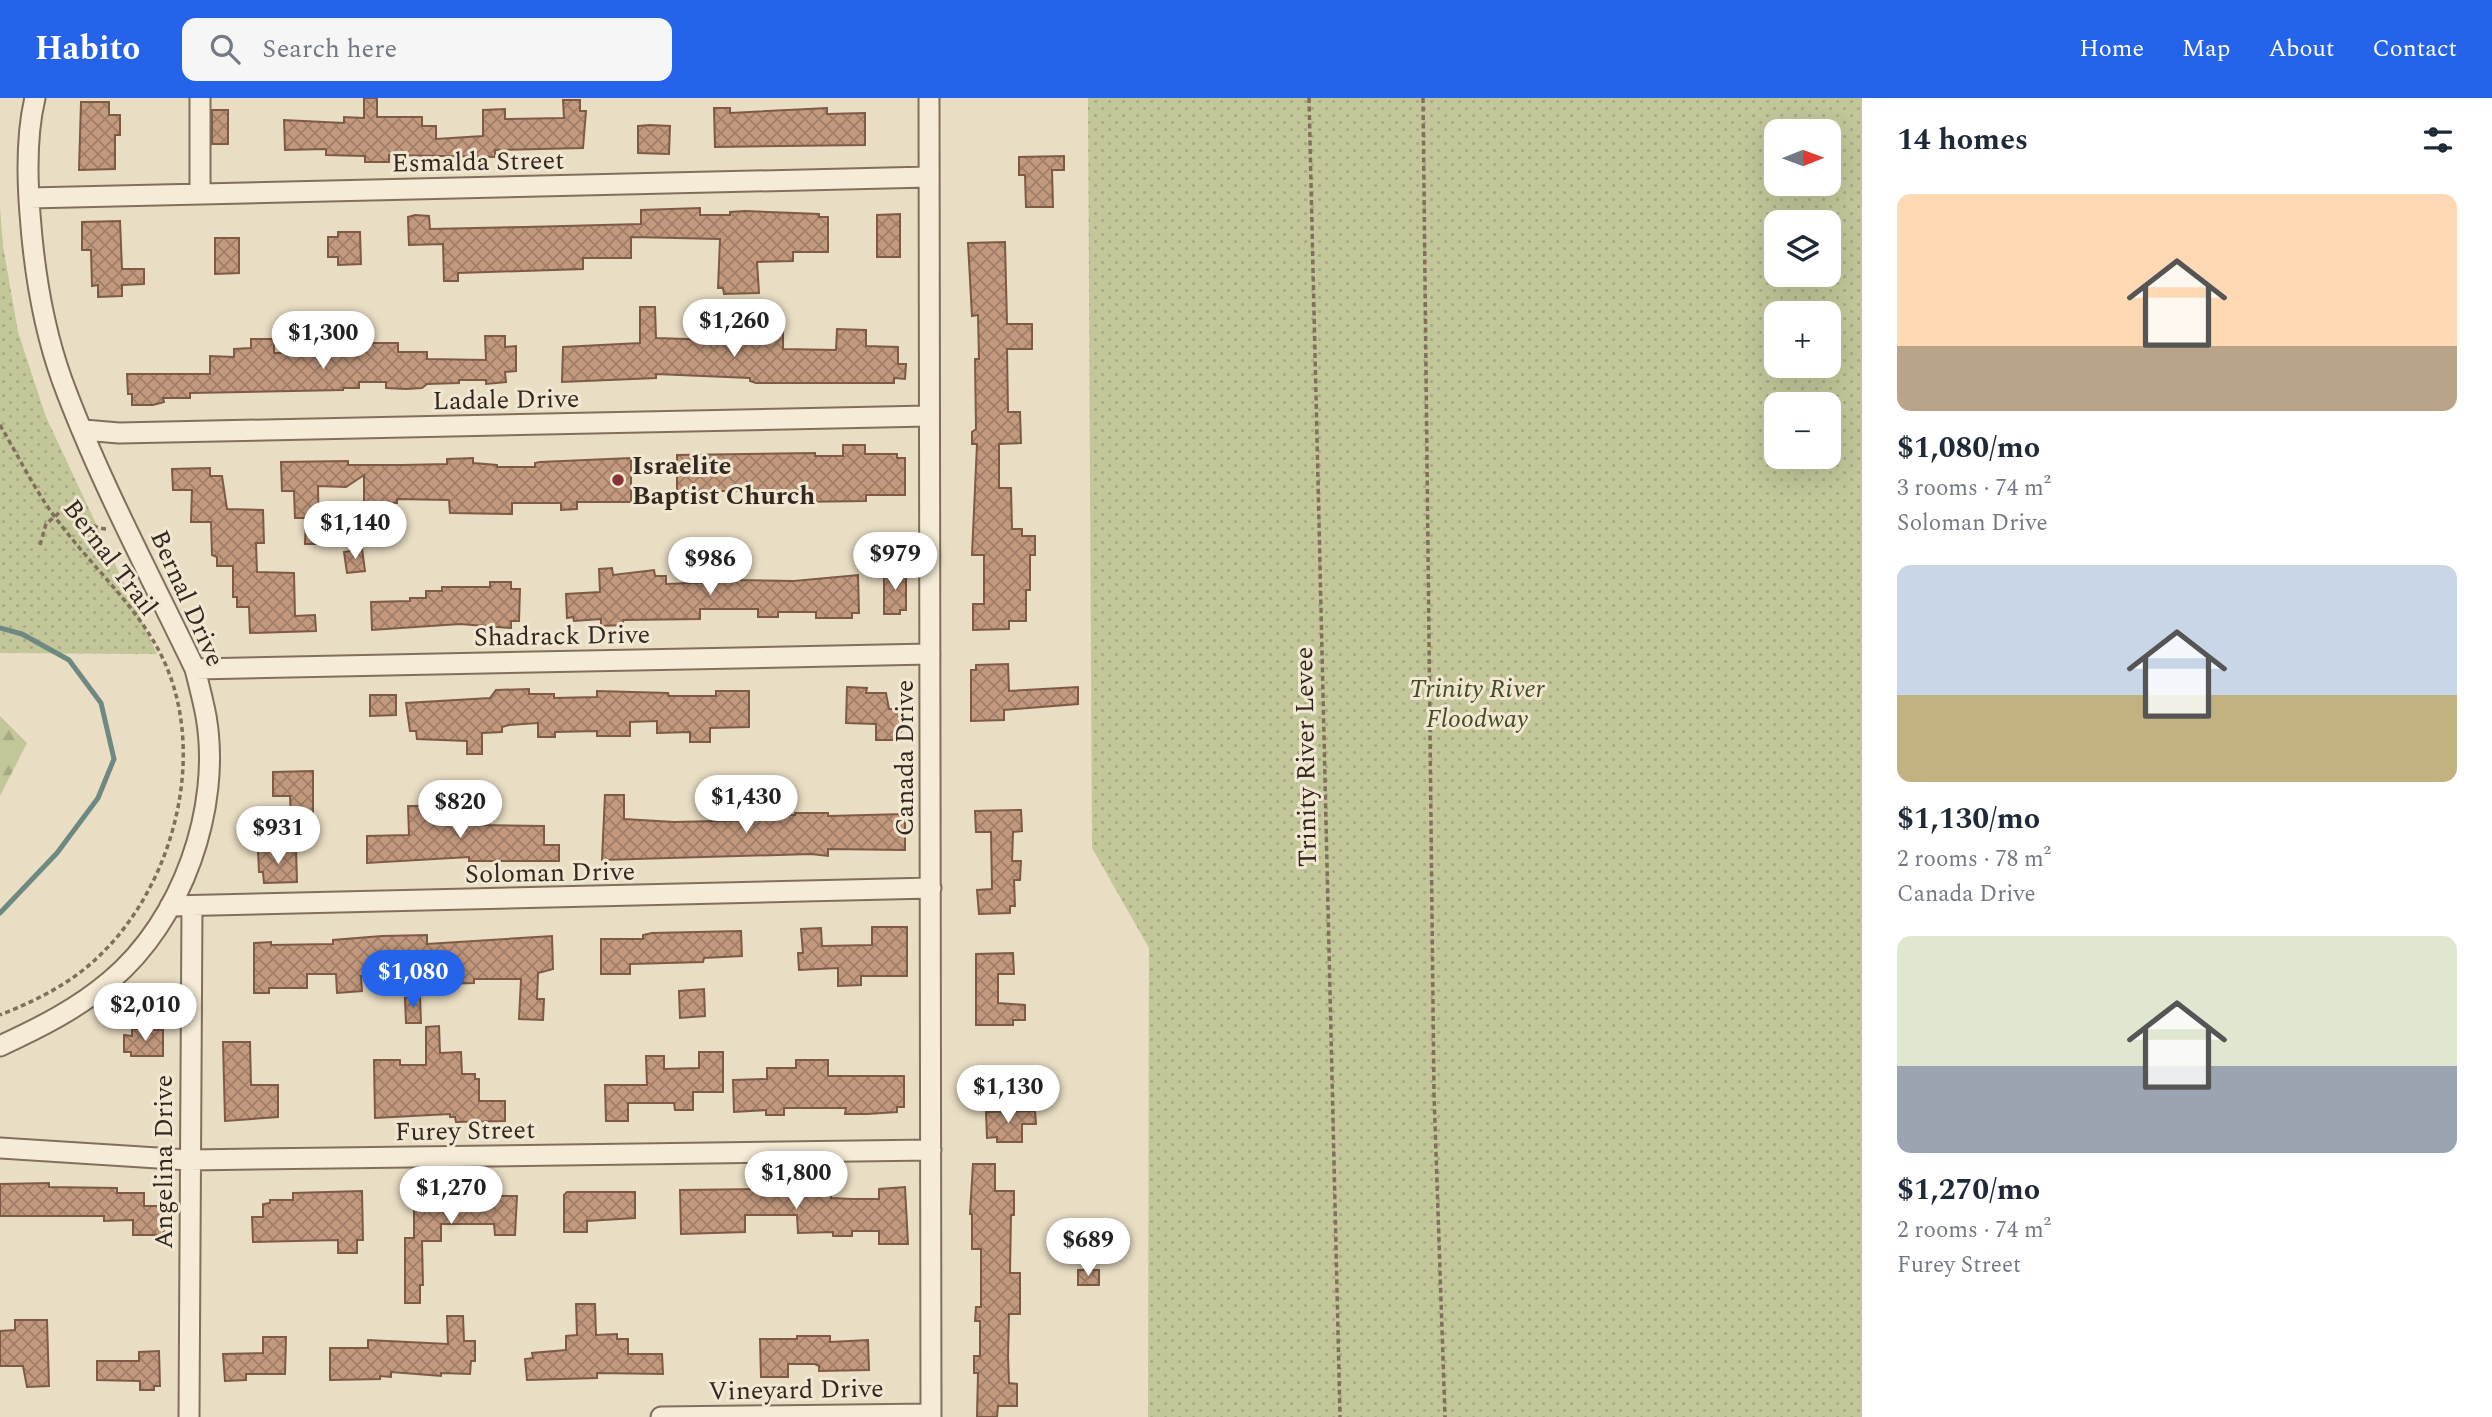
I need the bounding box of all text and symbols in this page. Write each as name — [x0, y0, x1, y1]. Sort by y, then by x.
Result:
search box — [182, 18, 672, 81]
text: Habito — [35, 24, 140, 74]
text: Search here — [262, 29, 397, 69]
icon: search — [206, 30, 244, 68]
text: Home — [2079, 31, 2144, 67]
text: Map — [2182, 31, 2230, 67]
text: About — [2268, 31, 2334, 67]
text: Contact — [2372, 31, 2457, 67]
text: 14 homes — [1897, 117, 2028, 163]
north arrow — [1764, 119, 1841, 196]
map controls — [1764, 119, 1841, 469]
icon: filters — [2419, 121, 2457, 159]
street label: Esmalda Street — [391, 140, 565, 184]
button: layers — [1764, 210, 1841, 287]
icon: home — [2114, 240, 2240, 366]
pin: $1,260 — [677, 300, 791, 359]
button: + — [1764, 301, 1841, 378]
text: $1,260 — [699, 304, 769, 339]
pin: $1,300 — [266, 312, 380, 371]
text: $1,300 — [288, 316, 358, 351]
street label: Ladale Drive — [432, 379, 580, 421]
button: − — [1764, 392, 1841, 469]
text: $1,080/mo — [1897, 425, 2040, 471]
place label: Israelite Baptist Church — [632, 446, 815, 516]
text: 3 rooms · 74 m² — [1897, 471, 2051, 506]
marker: Israelite Baptist Church — [610, 472, 626, 488]
street label: Bernal Trail — [53, 491, 168, 625]
pin: $1,140 — [298, 502, 412, 561]
text: $1,140 — [320, 506, 390, 541]
text: Soloman Drive — [1897, 506, 2048, 541]
street label: Bernal Drive — [139, 524, 235, 673]
pin: $979 — [854, 532, 936, 592]
text: $979 — [869, 537, 921, 572]
pin: $986 — [669, 538, 751, 597]
text: $986 — [684, 542, 736, 577]
icon: home — [2114, 611, 2240, 737]
street label: Shadrack Drive — [473, 614, 651, 658]
street label: Trinity River Levee — [1284, 646, 1328, 868]
park label: Trinity River Floodway — [1409, 669, 1546, 739]
street label: Canada Drive — [885, 680, 925, 836]
pin: $1,430 — [689, 776, 803, 835]
pin: $820 — [419, 780, 501, 840]
text: $1,430 — [711, 780, 781, 815]
text: $820 — [434, 785, 486, 820]
text: $1,130/mo — [1897, 796, 2040, 842]
pin: $931 — [237, 806, 319, 866]
text: $931 — [252, 811, 304, 846]
text: 2 rooms · 78 m² — [1897, 842, 2051, 877]
street label: Soloman Drive — [465, 852, 636, 894]
text: Canada Drive — [1897, 877, 2036, 912]
pin: $1,080 — [356, 950, 470, 1010]
text: $1,080 — [378, 955, 448, 990]
icon: home — [2114, 982, 2240, 1108]
pin: $2,010 — [88, 984, 202, 1043]
text: $2,010 — [110, 988, 180, 1023]
pin: $1,130 — [951, 1066, 1065, 1125]
text: $1,130 — [973, 1070, 1043, 1105]
street label: Angelina Drive — [144, 1075, 184, 1249]
street label: Furey Street — [394, 1110, 536, 1152]
pin: $1,800 — [739, 1152, 853, 1211]
text: $1,800 — [761, 1156, 831, 1191]
pin: $1,270 — [394, 1166, 508, 1226]
text: $1,270/mo — [1897, 1167, 2040, 1213]
text: $1,270 — [416, 1171, 486, 1206]
text: 2 rooms · 74 m² — [1897, 1213, 2051, 1248]
pin: $689 — [1047, 1218, 1129, 1278]
text: $689 — [1062, 1223, 1114, 1258]
text: Furey Street — [1897, 1248, 2021, 1283]
street label: Vineyard Drive — [708, 1368, 884, 1412]

